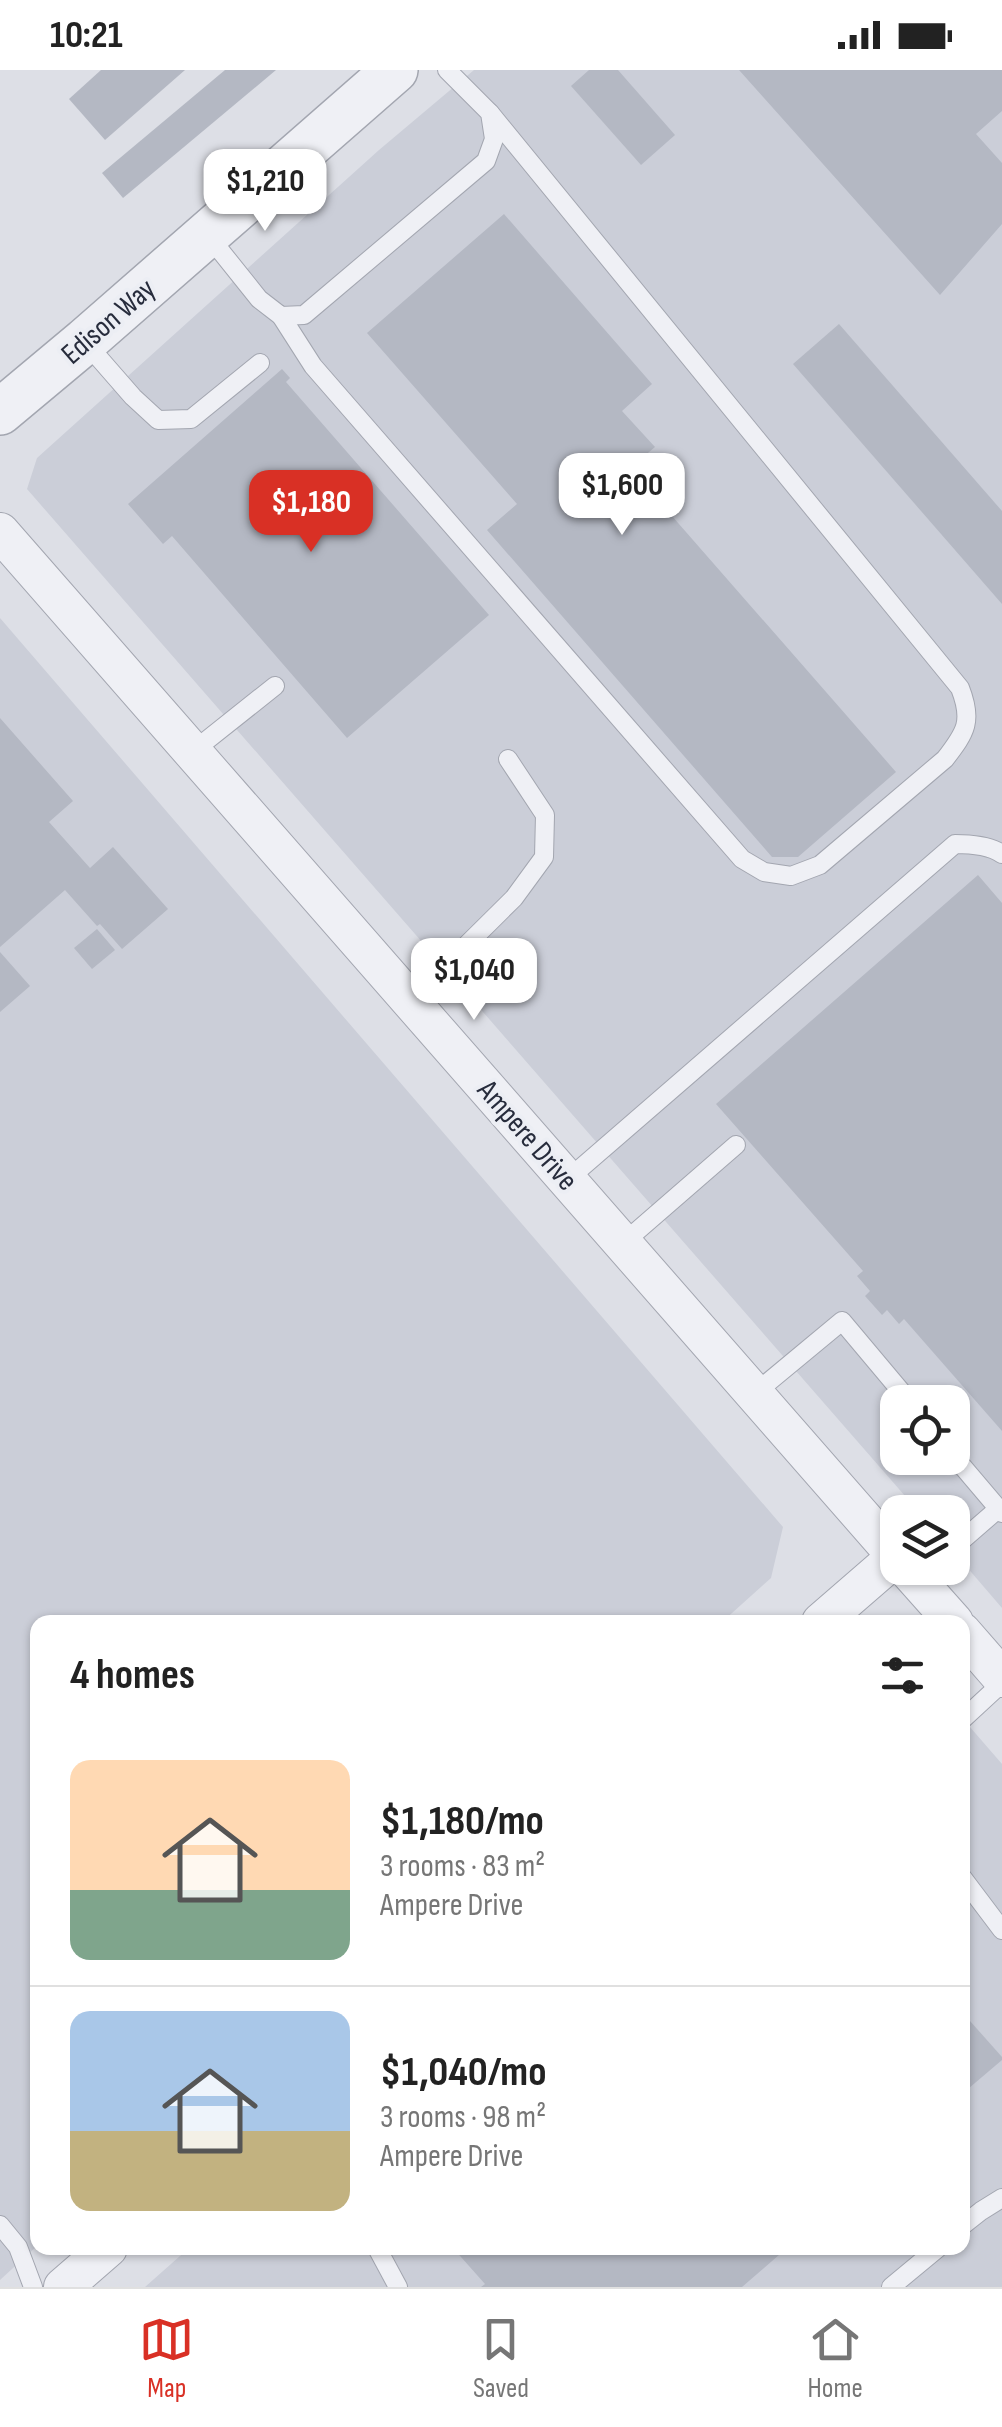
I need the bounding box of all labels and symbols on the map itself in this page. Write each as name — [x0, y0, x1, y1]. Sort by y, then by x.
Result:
pin: $1,210 — [184, 149, 346, 234]
street label: Edison Way — [54, 271, 163, 372]
pin: $1,600 — [541, 453, 703, 538]
pin: $1,180 — [230, 470, 392, 555]
pin: $1,040 — [393, 938, 555, 1023]
street label: Ampere Drive — [469, 1072, 585, 1198]

